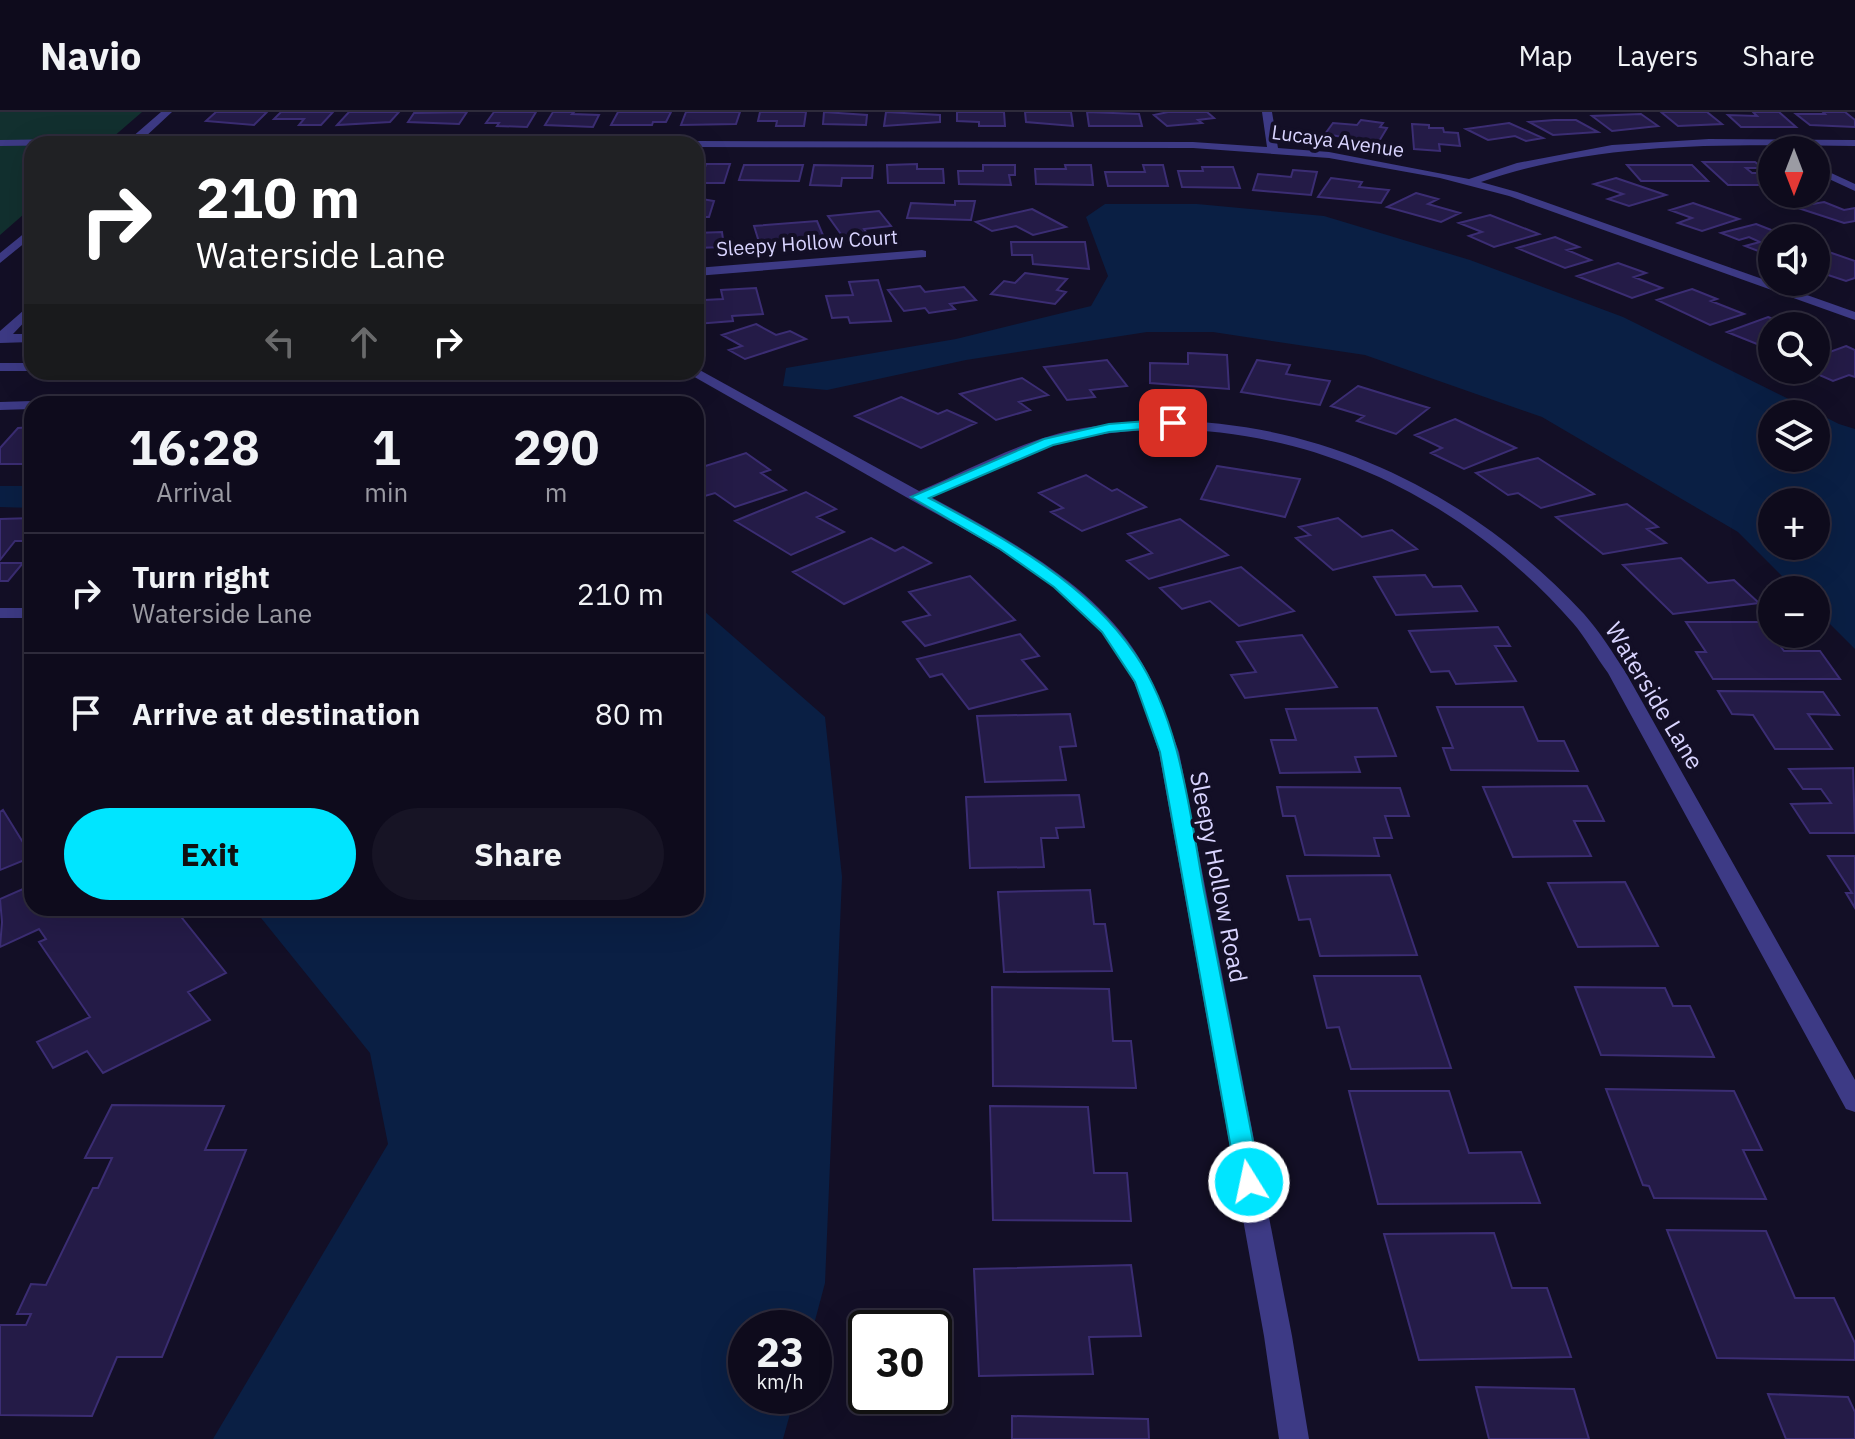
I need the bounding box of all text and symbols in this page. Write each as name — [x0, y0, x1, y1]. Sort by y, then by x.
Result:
text: Navio — [40, 31, 142, 80]
text: Map — [1518, 37, 1572, 74]
text: Layers — [1616, 37, 1698, 74]
text: Share — [1742, 37, 1815, 74]
street label: Lucaya Avenue — [1270, 118, 1406, 163]
north arrow — [1758, 136, 1830, 208]
map controls — [1758, 136, 1830, 648]
text: 210 m — [196, 161, 360, 233]
icon: right — [64, 168, 168, 272]
street label: Sleepy Hollow Court — [715, 223, 899, 262]
button: sound — [1758, 224, 1830, 296]
text: Waterside Lane — [196, 231, 446, 278]
button: search — [1758, 312, 1830, 384]
icon: left — [258, 320, 302, 364]
icon: ahead — [342, 320, 386, 364]
icon: right — [426, 320, 470, 364]
pin — [1139, 389, 1207, 457]
button: layers — [1758, 400, 1830, 472]
icon: arrive — [1151, 401, 1195, 445]
text: 16:28 — [129, 416, 260, 478]
text: 1 — [372, 416, 401, 478]
text: 290 — [513, 416, 599, 478]
text: Arrival — [156, 475, 232, 509]
text: min — [364, 475, 408, 509]
text: m — [545, 475, 567, 509]
button: + — [1758, 488, 1830, 560]
text: Turn right — [132, 557, 270, 596]
icon: right — [64, 571, 108, 615]
text: 210 m — [577, 574, 664, 613]
button: − — [1758, 576, 1830, 648]
text: Waterside Lane — [132, 596, 312, 630]
street label: Waterside Lane — [1598, 616, 1711, 775]
icon: arrive — [64, 691, 108, 735]
text: Arrive at destination — [132, 694, 420, 733]
text: 80 m — [595, 694, 664, 733]
street label: Sleepy Hollow Road — [1183, 769, 1255, 985]
button: Exit — [64, 808, 356, 900]
button: Share — [372, 808, 664, 900]
position arrow — [1207, 1140, 1291, 1224]
speed limit sign: 30 — [848, 1310, 952, 1414]
text: 23 — [756, 1326, 804, 1378]
text: km/h — [756, 1368, 804, 1395]

